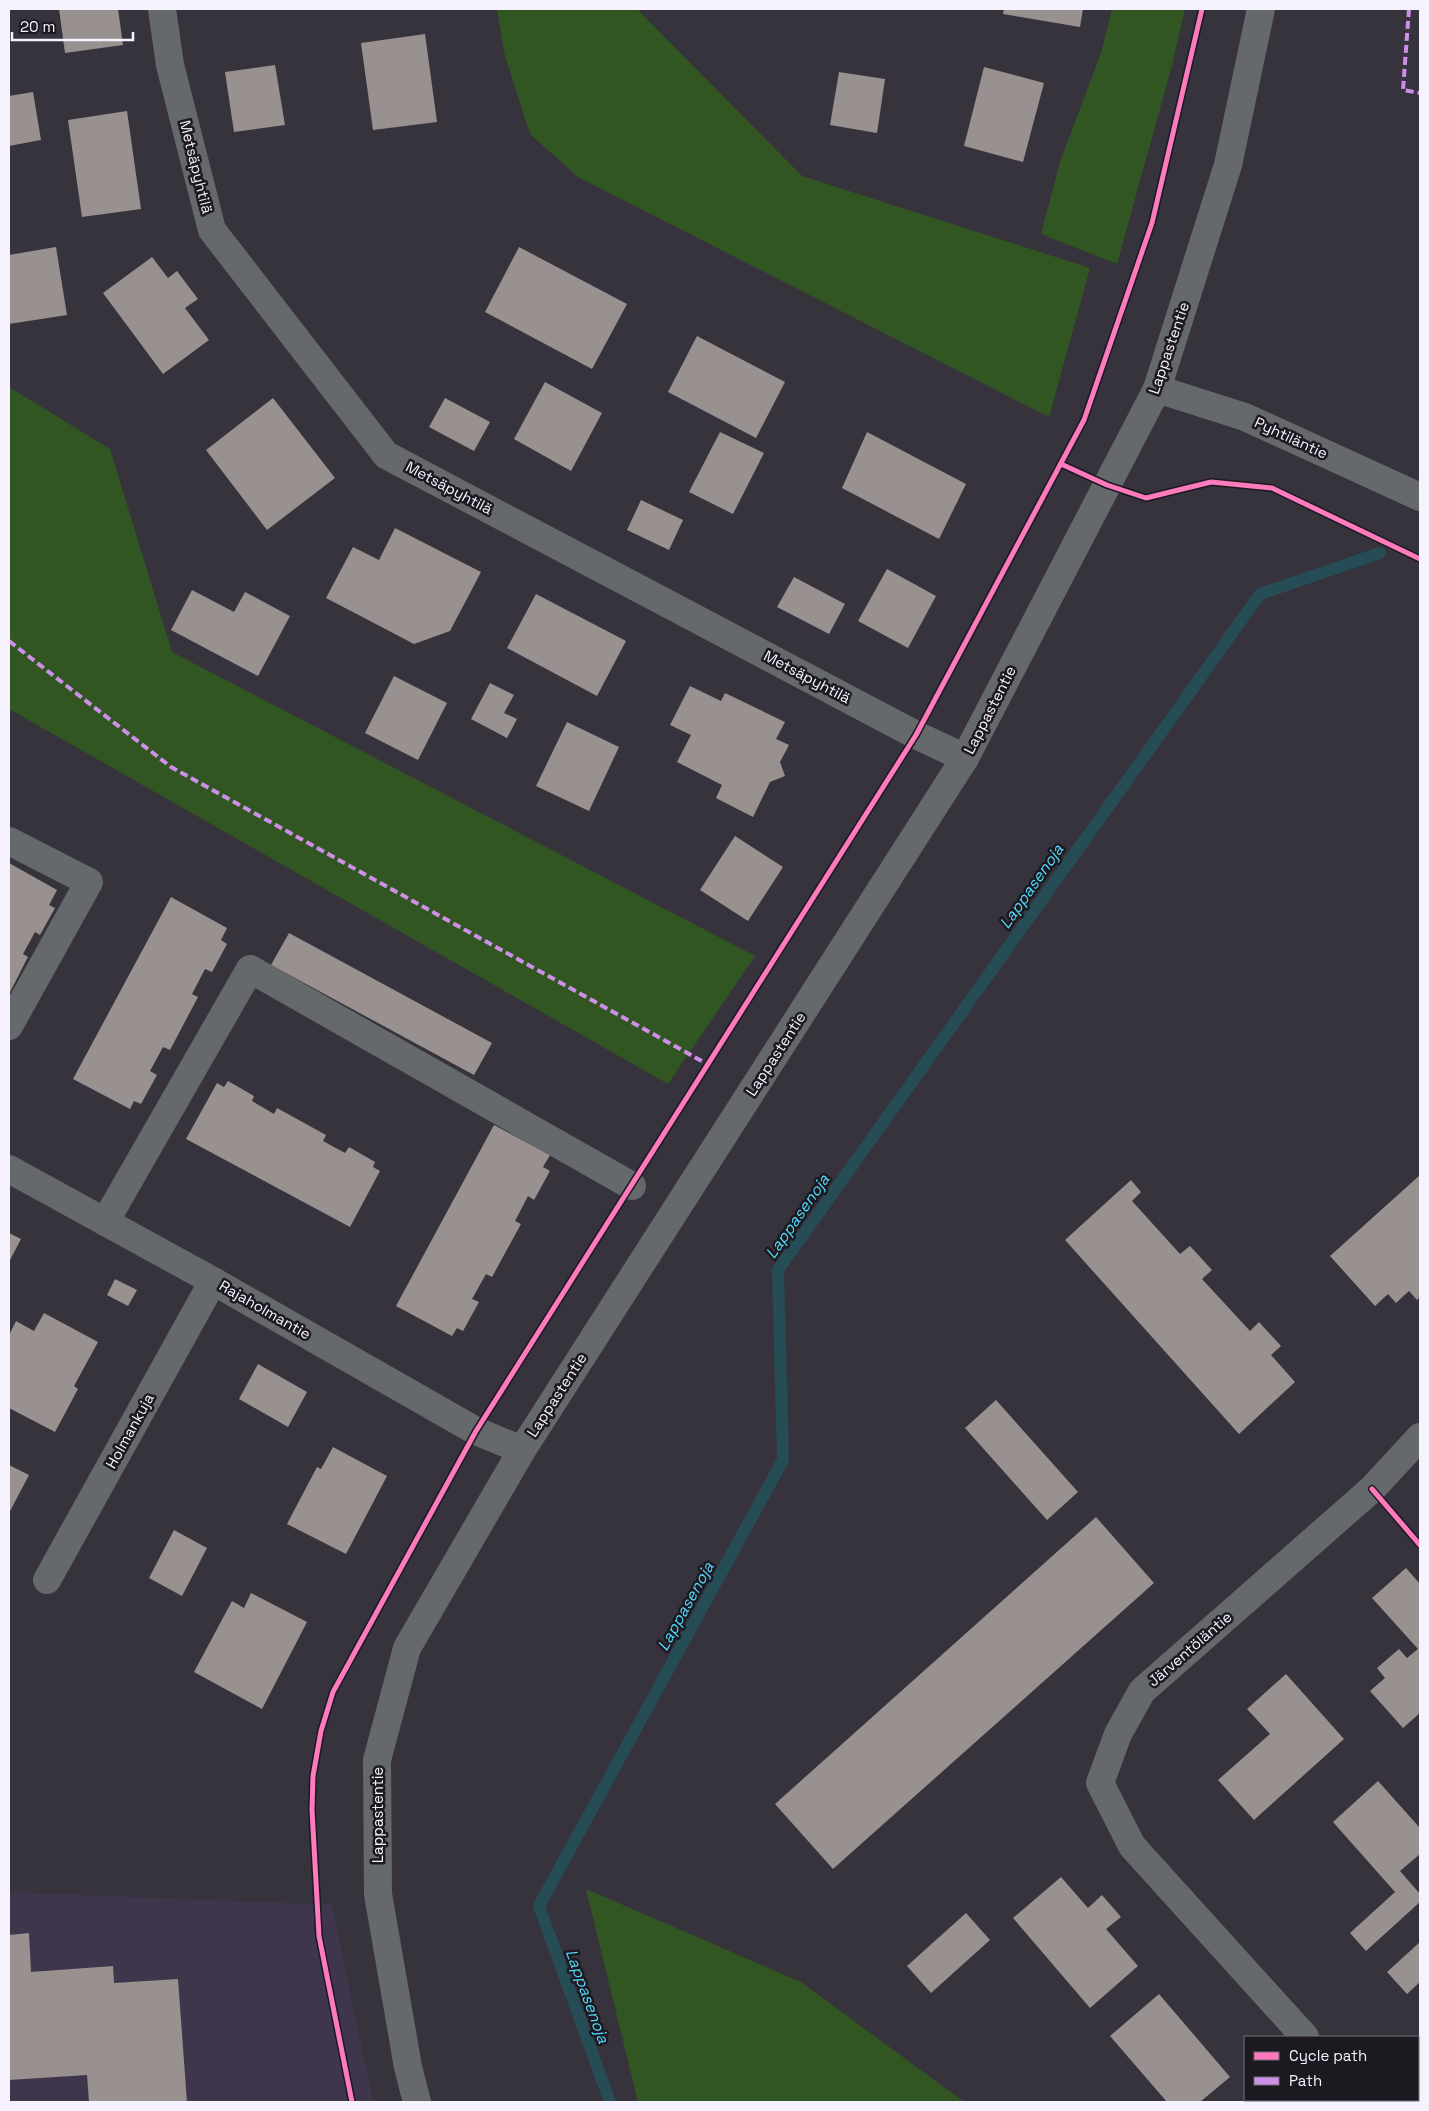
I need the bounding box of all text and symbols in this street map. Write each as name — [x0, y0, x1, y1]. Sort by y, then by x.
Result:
scale bar — [12, 10, 134, 42]
text: 20 m — [20, 17, 55, 36]
street label: Metsäpyhtilä — [176, 118, 217, 216]
street label: Lappastentie — [1144, 299, 1193, 396]
street label: Pyhtiläntie — [1252, 412, 1331, 463]
street label: Metsäpyhtilä — [403, 457, 496, 519]
street label: Metsäpyhtilä — [761, 646, 854, 708]
street label: Lappastentie — [959, 662, 1020, 757]
water label: Lappasenoja — [995, 839, 1069, 933]
street label: Lappastentie — [741, 1008, 810, 1099]
water label: Lappasenoja — [761, 1169, 835, 1263]
street label: Rajaholmantie — [216, 1276, 314, 1343]
street label: Lappastentie — [522, 1349, 591, 1440]
street label: Holmankuja — [101, 1389, 158, 1472]
water label: Lappasenoja — [652, 1557, 719, 1654]
street label: Järventöläntie — [1144, 1607, 1236, 1690]
street label: Lappastentie — [368, 1767, 387, 1863]
water label: Lappasenoja — [561, 1946, 615, 2047]
legend — [1244, 2036, 1419, 2101]
text: Cycle path — [1289, 2046, 1367, 2065]
text: Path — [1289, 2071, 1322, 2090]

